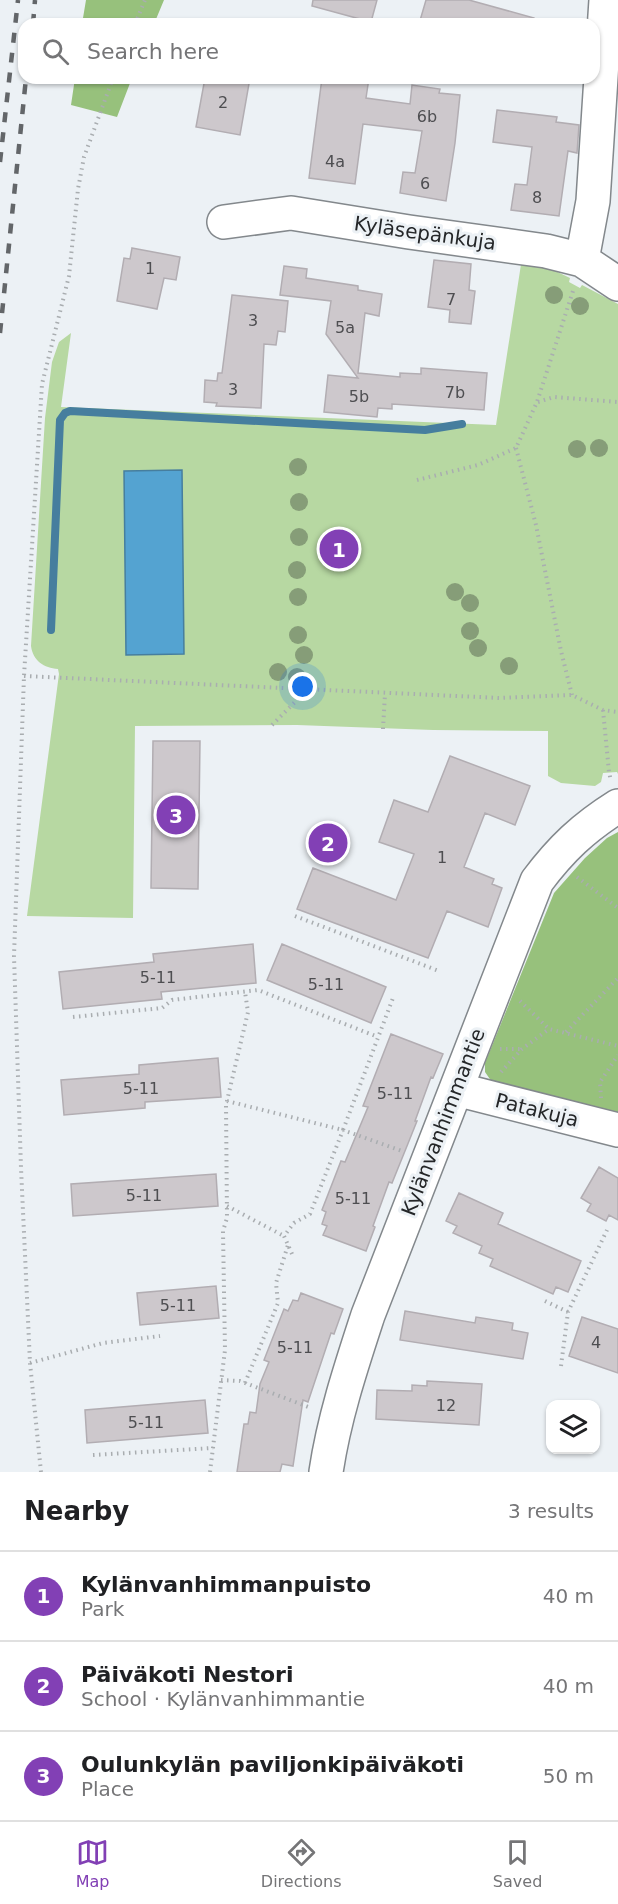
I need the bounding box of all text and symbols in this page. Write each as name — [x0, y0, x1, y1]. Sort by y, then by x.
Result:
search box — [18, 18, 600, 84]
icon: search — [39, 35, 72, 68]
text: Search here — [87, 39, 219, 64]
house number: 2 — [218, 93, 228, 112]
house number: 6b — [417, 107, 437, 126]
house number: 4a — [325, 152, 345, 171]
house number: 6 — [420, 174, 430, 193]
house number: 8 — [532, 188, 542, 207]
street label: Kyläsepänkuja — [352, 211, 498, 255]
house number: 1 — [145, 259, 155, 278]
house number: 7 — [446, 290, 456, 309]
house number: 3 — [248, 311, 258, 330]
house number: 5a — [335, 318, 355, 337]
house number: 3 — [228, 380, 238, 399]
house number: 7b — [445, 383, 465, 402]
house number: 5b — [349, 387, 369, 406]
pin: 1 — [320, 526, 358, 572]
your location — [288, 672, 317, 701]
pin: 3 — [156, 792, 195, 838]
pin: 2 — [308, 820, 348, 866]
house number: 1 — [437, 848, 447, 867]
house number: 5-11 — [140, 968, 176, 987]
house number: 5-11 — [308, 975, 344, 994]
street label: Kylänvanhimmantie — [396, 1025, 490, 1219]
house number: 5-11 — [123, 1079, 159, 1098]
house number: 5-11 — [377, 1084, 413, 1103]
street label: Patakuja — [493, 1088, 581, 1132]
house number: 5-11 — [126, 1186, 162, 1205]
house number: 5-11 — [335, 1189, 371, 1208]
house number: 5-11 — [160, 1296, 196, 1315]
house number: 4 — [591, 1333, 601, 1352]
house number: 5-11 — [277, 1338, 313, 1357]
house number: 12 — [436, 1396, 456, 1415]
map controls — [546, 1400, 600, 1454]
button: layers — [546, 1400, 600, 1454]
house number: 5-11 — [128, 1413, 164, 1432]
text: Nearby — [24, 1496, 129, 1526]
text: 3 results — [508, 1499, 594, 1523]
text: Kylänvanhimmanpuisto — [81, 1572, 371, 1597]
text: 1 — [37, 1584, 50, 1608]
text: 40 m — [543, 1584, 594, 1608]
text: Park — [81, 1597, 124, 1621]
text: Päiväkoti Nestori — [81, 1662, 293, 1687]
text: 2 — [37, 1674, 50, 1698]
text: 40 m — [543, 1674, 594, 1698]
text: School · Kylänvanhimmantie — [81, 1687, 365, 1711]
text: Oulunkylän paviljonkipäiväkoti — [81, 1752, 464, 1777]
text: 3 — [37, 1764, 50, 1788]
text: 50 m — [543, 1764, 594, 1788]
text: Place — [81, 1777, 134, 1801]
tab: Map — [76, 1836, 109, 1891]
tab: Directions — [261, 1836, 341, 1891]
tab: Saved — [493, 1836, 542, 1891]

